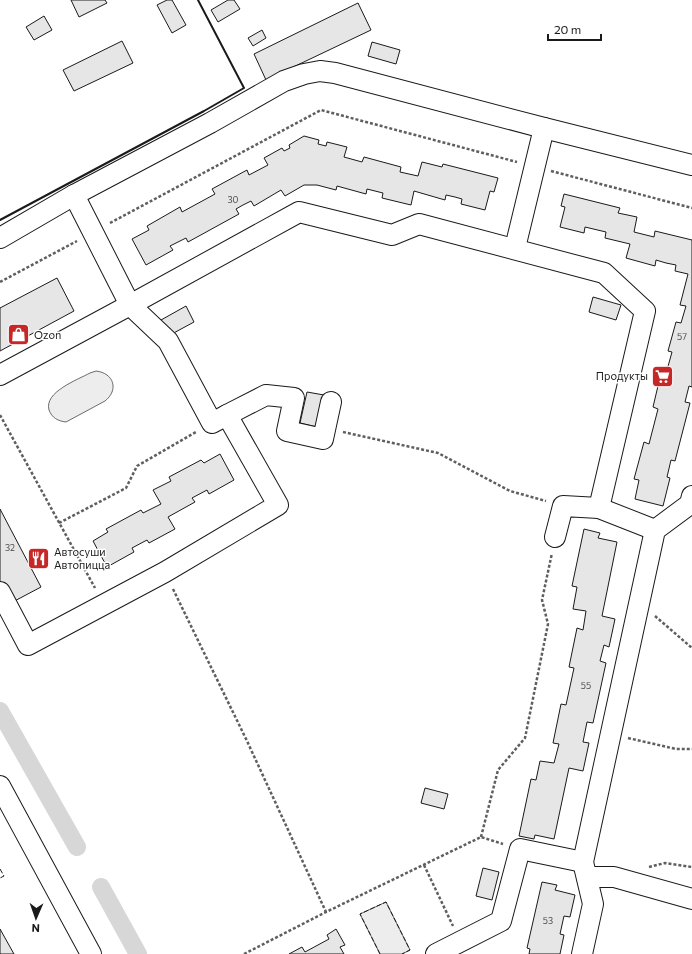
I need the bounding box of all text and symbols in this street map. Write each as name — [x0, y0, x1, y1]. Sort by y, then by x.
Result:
scale bar — [548, 16, 601, 42]
text: 20 m — [554, 22, 581, 36]
house number: 30 — [227, 194, 239, 205]
shop icon: Ozon — [5, 322, 31, 348]
place label: Ozon — [34, 328, 61, 341]
house number: 57 — [677, 331, 687, 342]
supermarket icon: Продукты — [650, 363, 676, 389]
place label: Продукты — [596, 369, 648, 382]
house number: 32 — [5, 542, 15, 553]
restaurant icon: Автосуши Автопицца — [25, 545, 51, 571]
place label: Автосуши Автопицца — [54, 545, 110, 571]
house number: 55 — [581, 680, 591, 691]
north arrow — [16, 898, 56, 938]
house number: 53 — [543, 915, 553, 926]
text: N — [31, 922, 40, 935]

